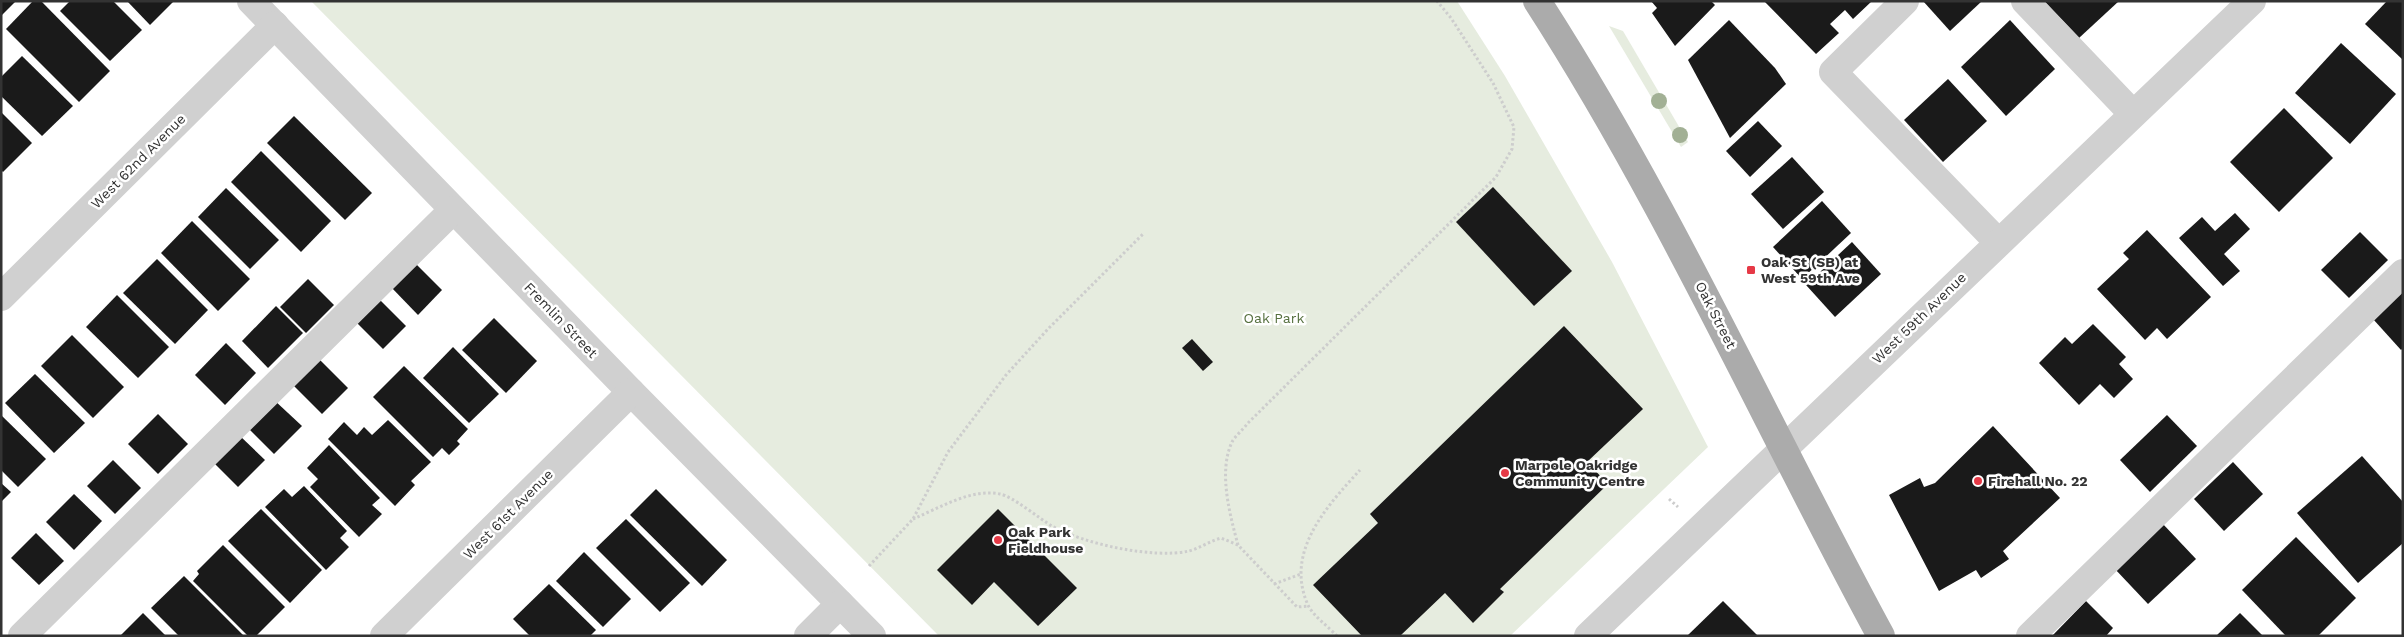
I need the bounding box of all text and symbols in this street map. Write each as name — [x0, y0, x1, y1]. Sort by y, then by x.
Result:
street label: West 62nd Avenue — [87, 110, 189, 212]
place label: Oak St (SB) at West 59th Ave — [1761, 254, 1860, 286]
marker: Oak St (SB) at West 59th Ave — [1745, 264, 1757, 276]
street label: West 59th Avenue — [1869, 269, 1969, 367]
street label: Fremlin Street — [521, 279, 601, 361]
street label: Oak Street — [1692, 279, 1740, 351]
park label: Oak Park — [1244, 310, 1305, 326]
place label: Marpole Oakridge Community Centre — [1515, 457, 1645, 489]
street label: West 61st Avenue — [460, 466, 556, 562]
marker: Marpole Oakridge Community Centre — [1499, 467, 1511, 479]
place label: Firehall No. 22 — [1988, 473, 2088, 489]
marker: Firehall No. 22 — [1972, 475, 1984, 487]
place label: Oak Park Fieldhouse — [1008, 524, 1083, 556]
marker: Oak Park Fieldhouse — [992, 534, 1004, 546]

